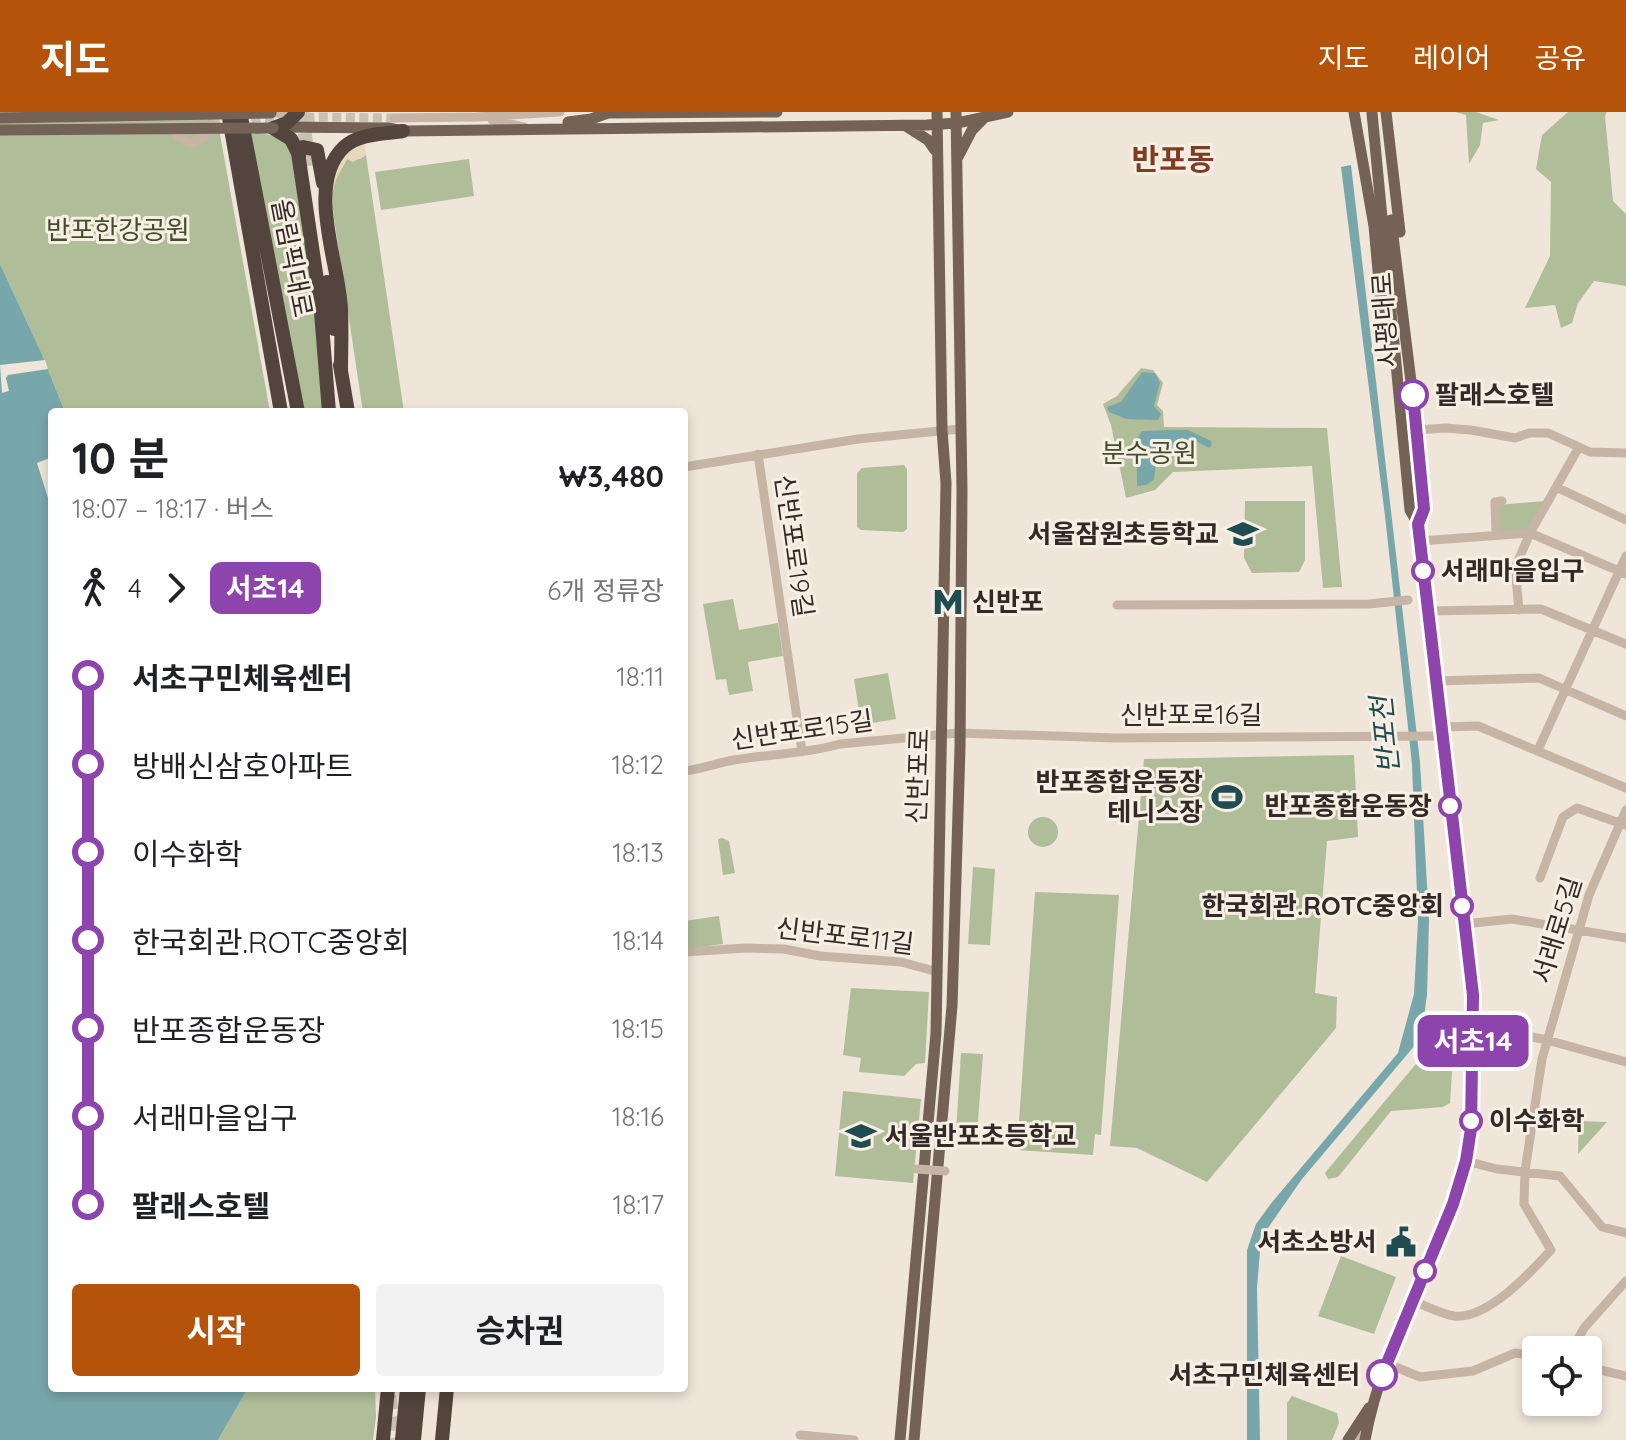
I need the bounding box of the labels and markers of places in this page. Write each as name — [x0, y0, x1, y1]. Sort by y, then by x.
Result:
place label: 팔래스호텔 — [1435, 378, 1555, 411]
marker: 팔래스호텔 — [1398, 380, 1428, 410]
place label: 서울잠원초등학교 — [1028, 517, 1219, 550]
school or university icon: 서울잠원초등학교 — [1226, 517, 1260, 551]
place label: 서래마을입구 — [1441, 554, 1585, 587]
marker: 서래마을입구 — [1412, 560, 1434, 582]
metro station icon: 신반포 — [931, 585, 965, 619]
place label: 신반포 — [972, 585, 1044, 618]
place label: 반포종합운동장 테니스장 — [1036, 765, 1203, 828]
sports icon: 반포종합운동장 테니스장 — [1210, 780, 1244, 814]
place label: 반포종합운동장 — [1265, 789, 1432, 822]
marker: 반포종합운동장 — [1439, 795, 1461, 817]
place label: 한국회관.ROTC중앙회 — [1201, 889, 1444, 922]
marker: 한국회관.ROTC중앙회 — [1451, 895, 1473, 917]
place label: 이수화학 — [1489, 1104, 1585, 1137]
marker: 이수화학 — [1460, 1110, 1482, 1132]
school or university icon: 서울반포초등학교 — [844, 1119, 878, 1153]
place label: 서울반포초등학교 — [885, 1119, 1076, 1152]
place label: 서초소방서 — [1257, 1225, 1377, 1258]
public building icon: 서초소방서 — [1384, 1225, 1418, 1259]
unlabelled marker — [1414, 1260, 1436, 1282]
place label: 서초구민체육센터 — [1169, 1358, 1360, 1391]
marker: 서초구민체육센터 — [1367, 1360, 1397, 1390]

